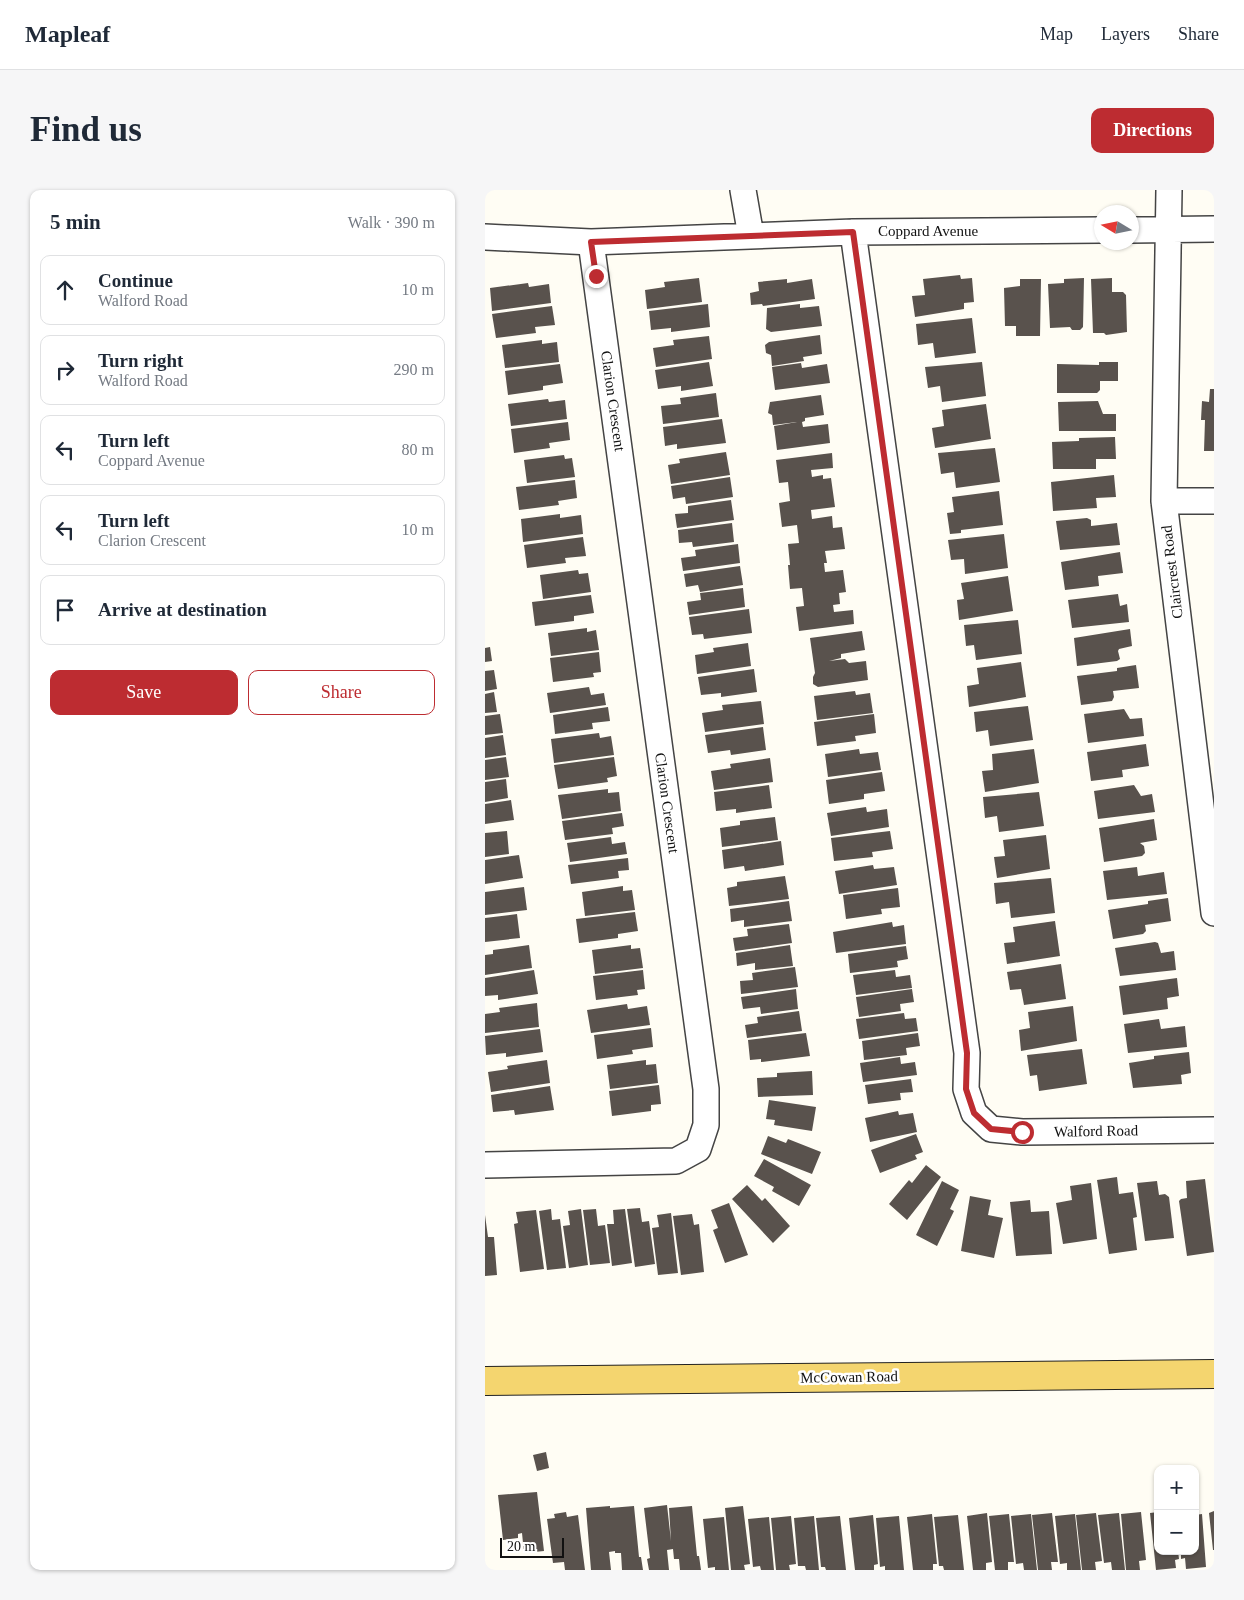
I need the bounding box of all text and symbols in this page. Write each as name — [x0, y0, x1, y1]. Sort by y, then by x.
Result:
text: Mapleaf — [25, 21, 110, 47]
text: Map — [1040, 24, 1073, 44]
text: Layers — [1101, 24, 1150, 44]
text: Share — [1178, 24, 1219, 44]
button: Directions — [1091, 108, 1214, 153]
text: Find us — [30, 110, 142, 149]
north arrow — [1094, 205, 1139, 250]
text: 5 min — [50, 210, 101, 234]
text: Walk · 390 m — [348, 214, 435, 231]
street label: Coppard Avenue — [878, 223, 978, 239]
route end — [585, 265, 608, 288]
text: Continue — [98, 270, 173, 291]
icon: ahead — [51, 276, 79, 304]
text: 10 m — [402, 281, 434, 298]
text: Walford Road — [98, 292, 188, 309]
text: Turn right — [98, 350, 183, 371]
street label: Clarion Crescent — [598, 350, 628, 453]
icon: right — [51, 356, 79, 384]
text: 290 m — [394, 361, 434, 378]
text: Walford Road — [98, 372, 188, 389]
text: Turn left — [98, 430, 170, 451]
icon: left — [51, 436, 79, 464]
text: 80 m — [402, 441, 434, 458]
text: Coppard Avenue — [98, 452, 205, 469]
text: Turn left — [98, 510, 170, 531]
icon: left — [51, 516, 79, 544]
text: 10 m — [402, 521, 434, 538]
street label: Claircrest Road — [1158, 524, 1186, 619]
text: Clarion Crescent — [98, 532, 206, 549]
icon: arrive — [51, 596, 79, 624]
text: Arrive at destination — [98, 599, 267, 620]
button: Save — [50, 670, 238, 715]
button: Share — [248, 670, 435, 715]
street label: Clarion Crescent — [652, 752, 682, 855]
route start — [1011, 1121, 1034, 1144]
street label: Walford Road — [1054, 1122, 1139, 1140]
street label: McCowan Road — [800, 1368, 899, 1386]
map controls — [1154, 1465, 1199, 1555]
button: + — [1154, 1465, 1199, 1510]
button: − — [1154, 1510, 1199, 1555]
scale bar — [500, 1535, 564, 1558]
text: 20 m — [507, 1539, 535, 1554]

